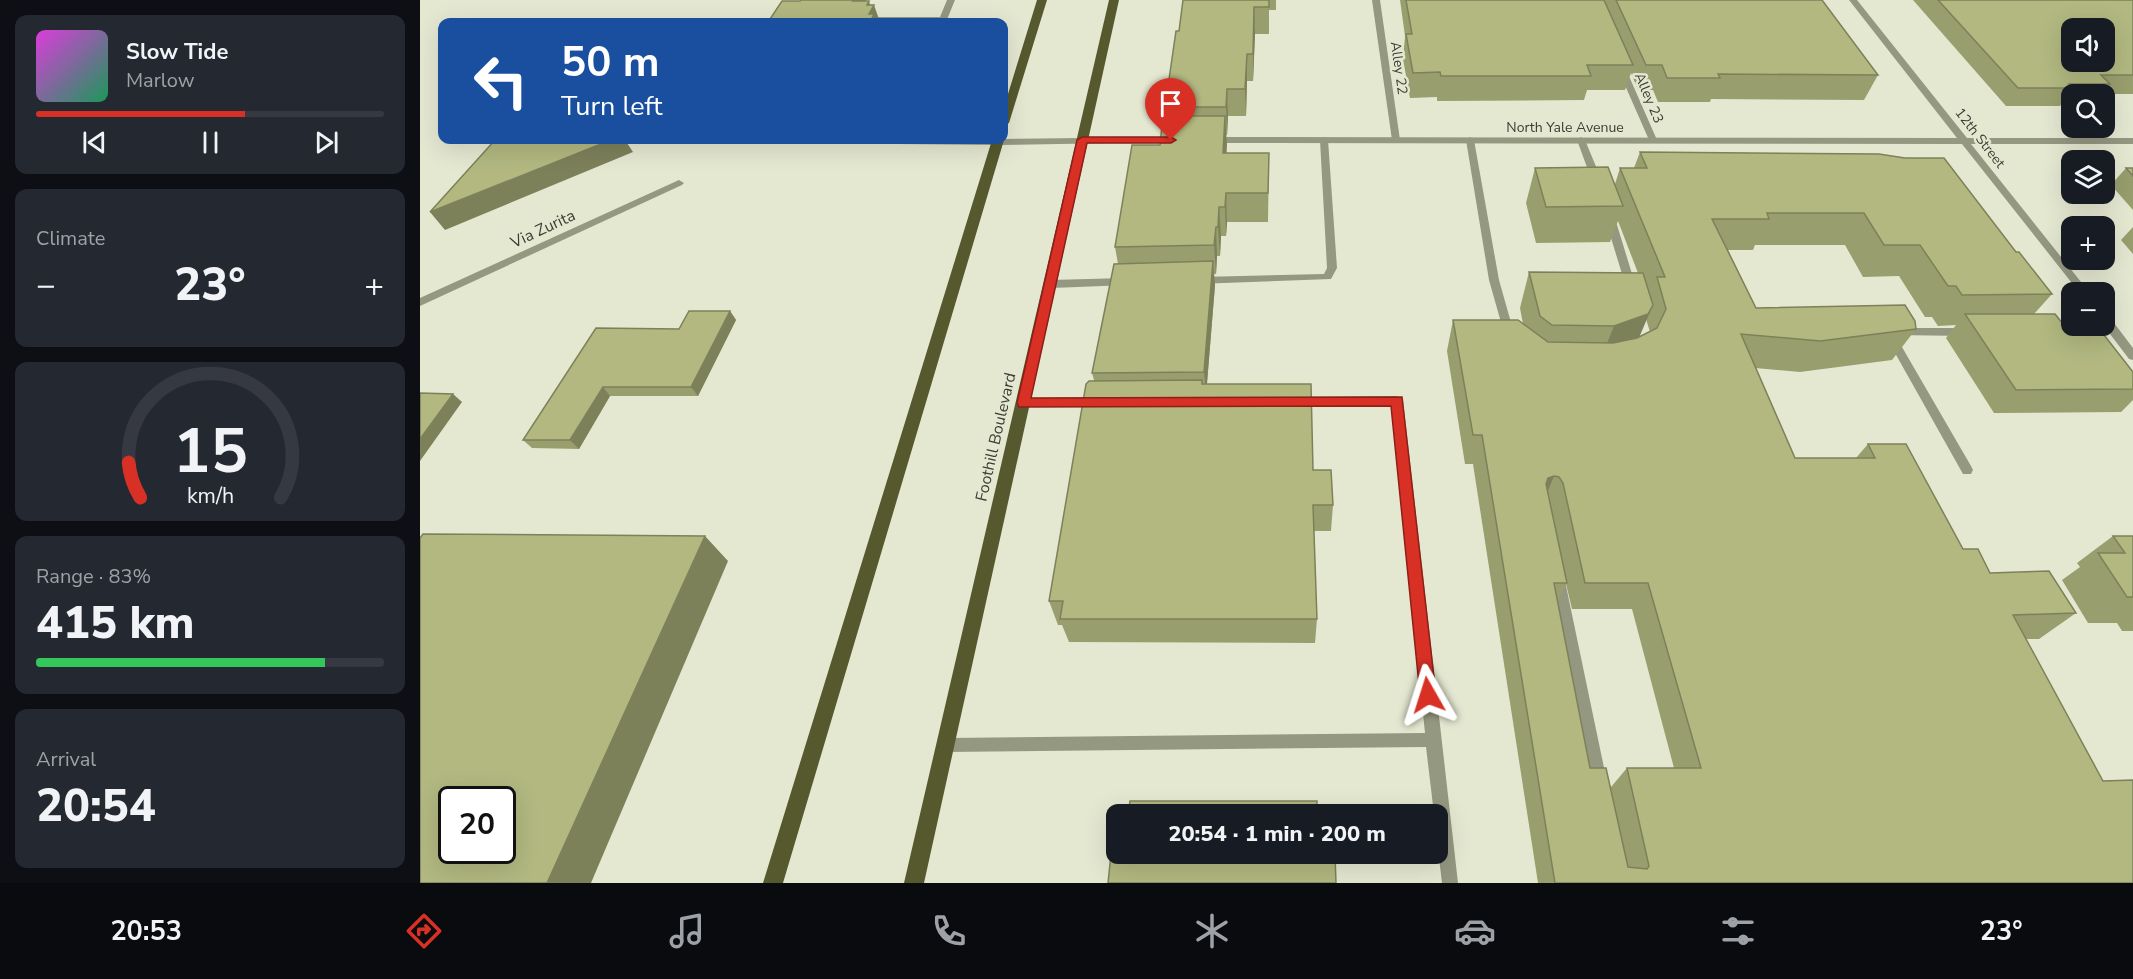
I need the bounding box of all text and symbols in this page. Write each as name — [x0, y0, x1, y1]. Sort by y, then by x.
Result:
map controls — [2061, 18, 2115, 336]
button: sound — [2061, 18, 2115, 72]
text: 50 m — [561, 34, 660, 91]
text: Slow Tide — [126, 37, 228, 67]
street label: Alley 22 — [1386, 40, 1412, 96]
icon: left — [462, 42, 540, 120]
text: Marlow — [126, 67, 194, 94]
street label: Alley 23 — [1630, 70, 1668, 126]
pin — [1145, 78, 1196, 140]
button: search — [2061, 84, 2115, 138]
icon: arrive — [1154, 87, 1187, 120]
text: Turn left — [561, 88, 662, 125]
street label: 12th Street — [1951, 104, 2010, 172]
street label: North Yale Avenue — [1506, 118, 1624, 137]
icon: previous — [78, 126, 111, 159]
icon: pause — [194, 126, 227, 159]
icon: next — [310, 126, 343, 159]
button: layers — [2061, 150, 2115, 204]
street label: Via Zurita — [506, 204, 579, 254]
button: + — [2061, 216, 2115, 270]
text: Climate — [36, 225, 105, 252]
text: 23° — [174, 255, 246, 316]
text: − — [36, 263, 56, 308]
text: + — [364, 263, 384, 308]
button: − — [2061, 282, 2115, 336]
street label: Foothill Boulevard — [970, 370, 1022, 504]
text: 15 — [173, 410, 247, 495]
text: km/h — [186, 482, 234, 512]
text: Range · 83% — [36, 563, 151, 590]
text: 415 km — [36, 593, 195, 654]
position arrow — [1396, 663, 1460, 727]
text: Arrival — [36, 746, 96, 773]
text: 20:54 — [36, 776, 156, 837]
speed limit sign: 20 — [438, 786, 516, 864]
text: 20:54 · 1 min · 200 m — [1168, 819, 1386, 849]
icon: directions — [403, 910, 445, 952]
icon: music — [666, 910, 708, 952]
icon: phone — [928, 910, 970, 952]
icon: climate — [1191, 910, 1233, 952]
icon: car — [1454, 910, 1496, 952]
icon: filters — [1717, 910, 1759, 952]
text: 20:53 — [110, 913, 182, 950]
text: 23° — [1980, 913, 2022, 950]

